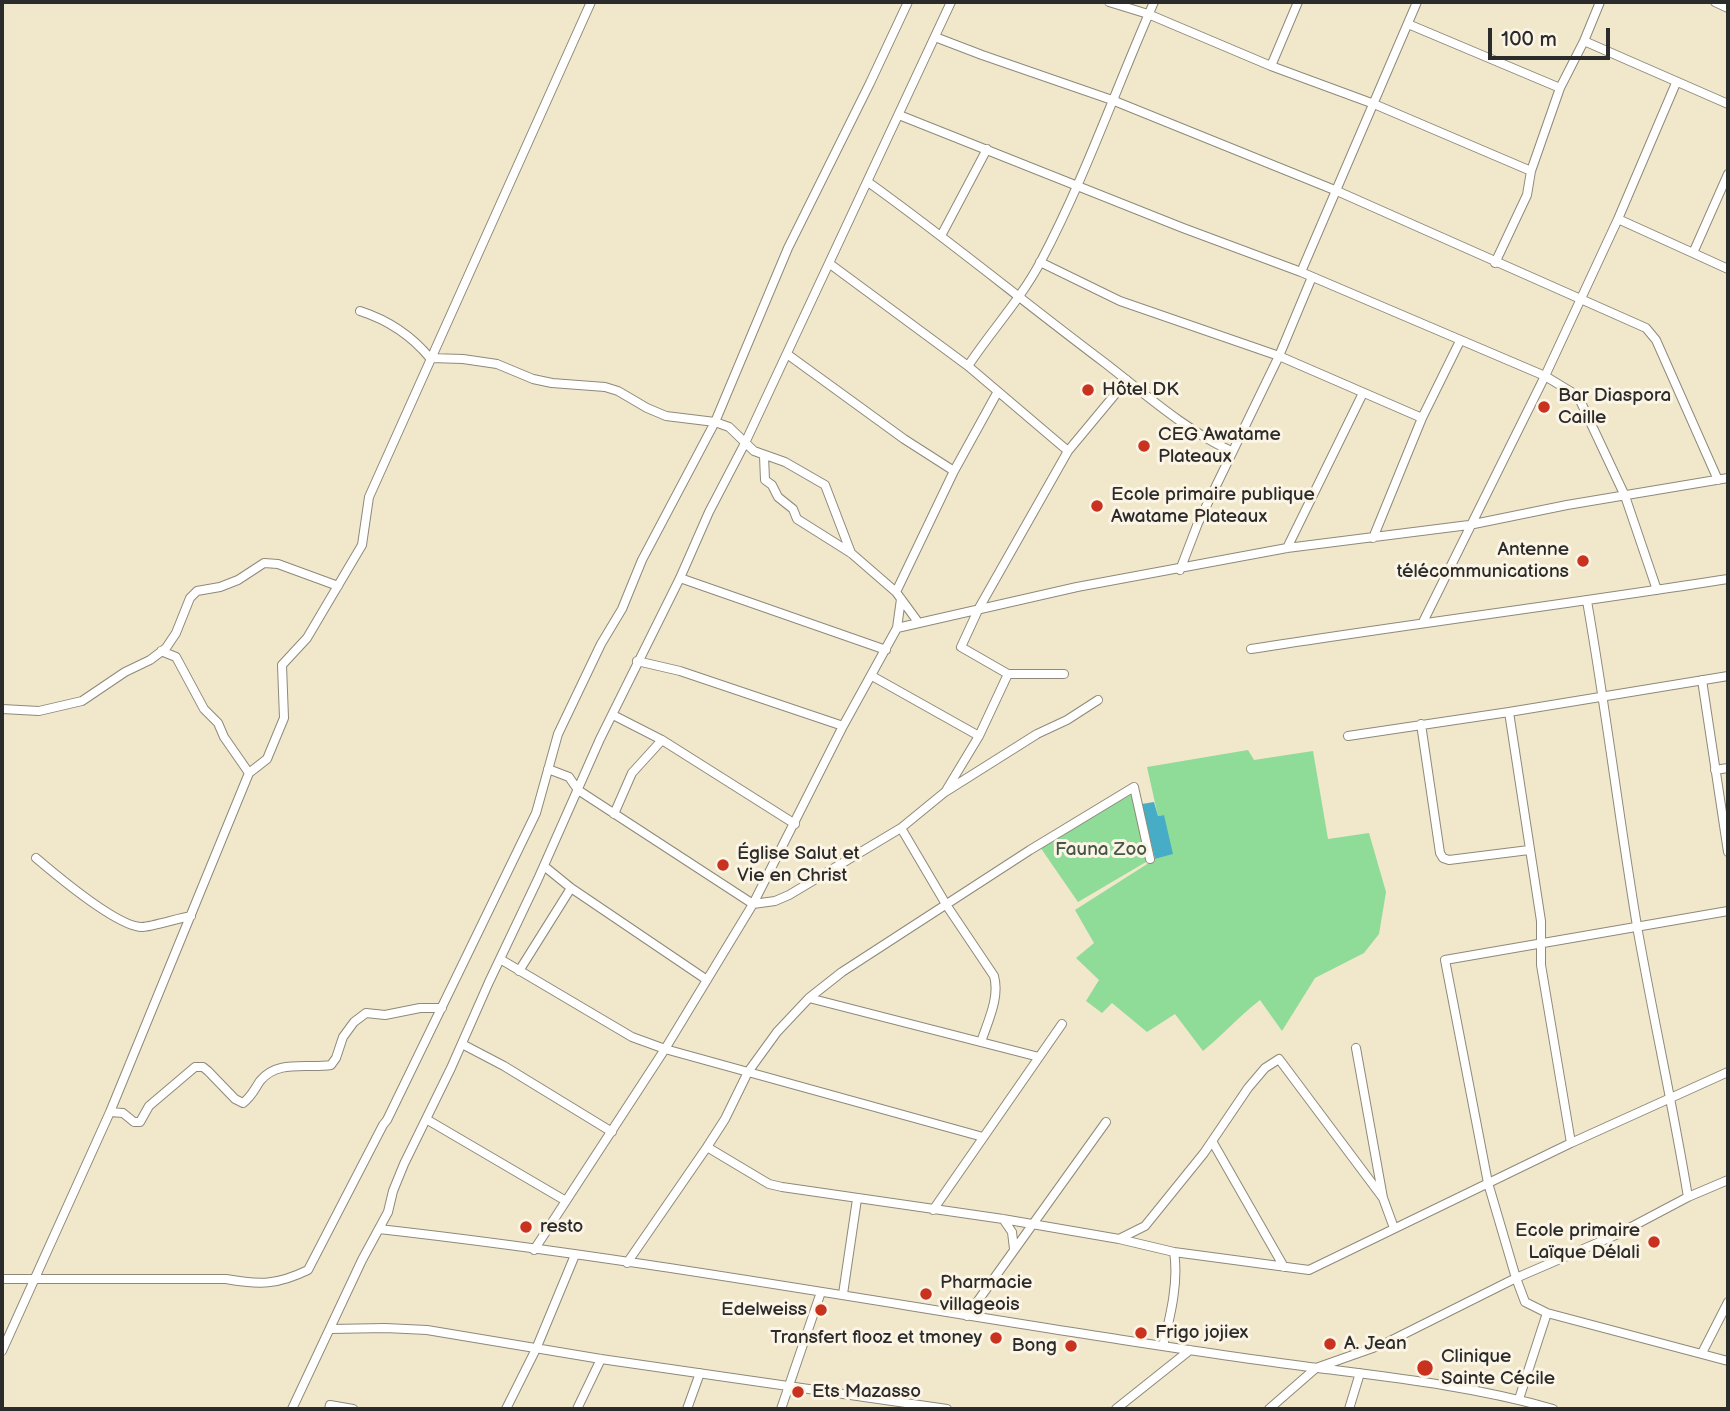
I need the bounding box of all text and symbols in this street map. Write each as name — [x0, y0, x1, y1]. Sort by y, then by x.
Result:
scale bar — [1492, 14, 1614, 58]
text: 100 m — [1501, 27, 1557, 52]
place label: Hôtel DK — [1102, 379, 1178, 401]
marker: Hôtel DK — [1080, 382, 1096, 398]
place label: Bar Diaspora Caille — [1558, 385, 1671, 429]
marker: Bar Diaspora Caille — [1536, 399, 1552, 415]
place label: CEG Awatame Plateaux — [1158, 424, 1281, 468]
marker: CEG Awatame Plateaux — [1136, 438, 1152, 454]
place label: Ecole primaire publique Awatame Plateaux — [1111, 484, 1315, 528]
marker: Ecole primaire publique Awatame Plateaux — [1089, 498, 1105, 514]
place label: Antenne télécommunications — [1397, 539, 1569, 583]
marker: Antenne télécommunications — [1575, 553, 1591, 569]
park label: Fauna Zoo — [1055, 839, 1147, 861]
place label: Église Salut et Vie en Christ — [737, 843, 860, 887]
marker: Église Salut et Vie en Christ — [715, 857, 731, 873]
place label: resto — [540, 1216, 583, 1238]
marker: resto — [518, 1219, 534, 1235]
place label: Ecole primaire Laïque Délali — [1515, 1220, 1640, 1264]
marker: Ecole primaire Laïque Délali — [1646, 1234, 1662, 1250]
place label: Pharmacie villageois — [940, 1272, 1032, 1316]
marker: Pharmacie villageois — [918, 1286, 934, 1302]
place label: Edelweiss — [721, 1299, 807, 1321]
marker: Edelweiss — [813, 1302, 829, 1318]
place label: Frigo jojiex — [1155, 1322, 1248, 1344]
marker: Frigo jojiex — [1133, 1325, 1149, 1341]
place label: Transfert flooz et tmoney — [770, 1327, 982, 1349]
marker: Transfert flooz et tmoney — [988, 1330, 1004, 1346]
place label: A. Jean — [1344, 1333, 1407, 1355]
place label: Bong — [1012, 1335, 1057, 1357]
marker: A. Jean — [1322, 1336, 1338, 1352]
marker: Bong — [1063, 1338, 1079, 1354]
place label: Clinique Sainte Cécile — [1441, 1346, 1555, 1390]
marker: Clinique Sainte Cécile — [1415, 1358, 1435, 1378]
place label: Ets Mazasso — [812, 1381, 921, 1403]
marker: Ets Mazasso — [790, 1384, 806, 1400]

